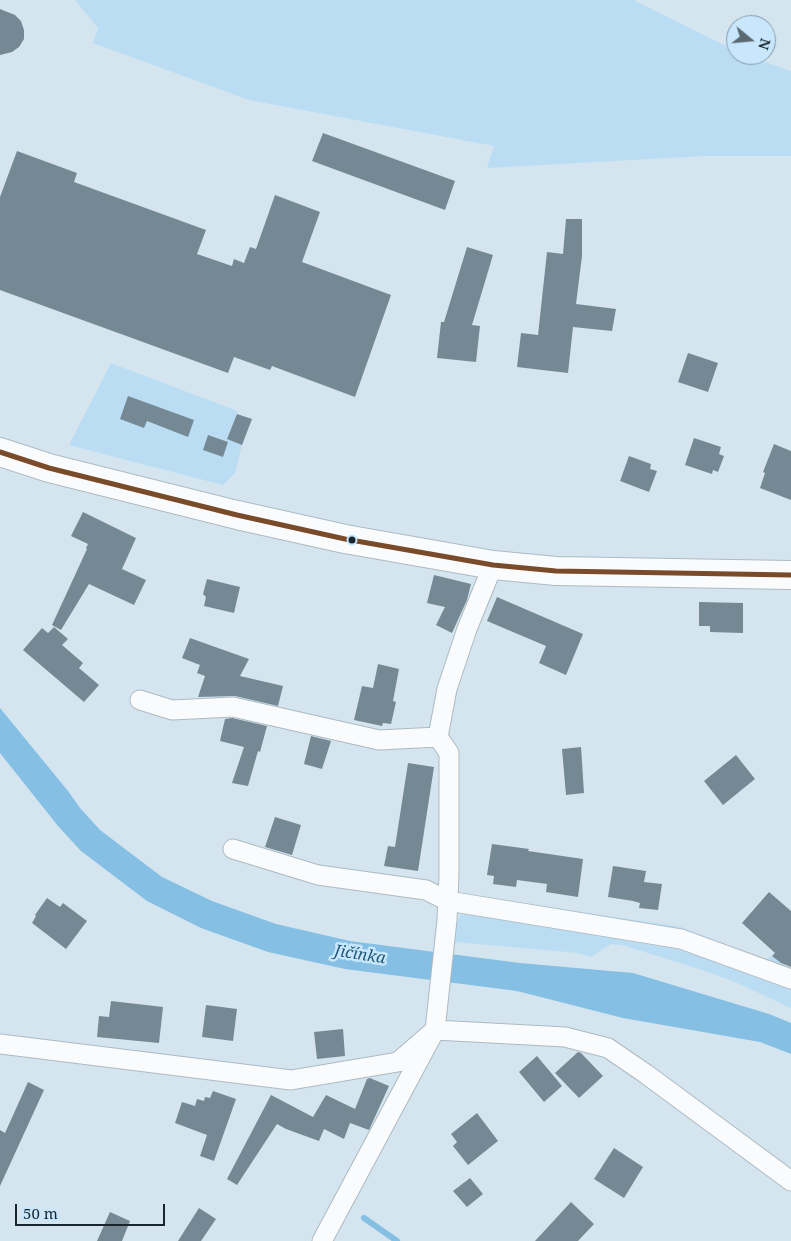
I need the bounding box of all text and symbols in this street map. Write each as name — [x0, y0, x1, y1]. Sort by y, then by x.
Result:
north arrow — [726, 15, 776, 65]
text: N — [754, 36, 776, 52]
unlabelled marker — [347, 535, 357, 545]
water label: Jičínka — [333, 942, 387, 968]
scale bar — [18, 1194, 168, 1226]
text: 50 m — [23, 1203, 58, 1223]

